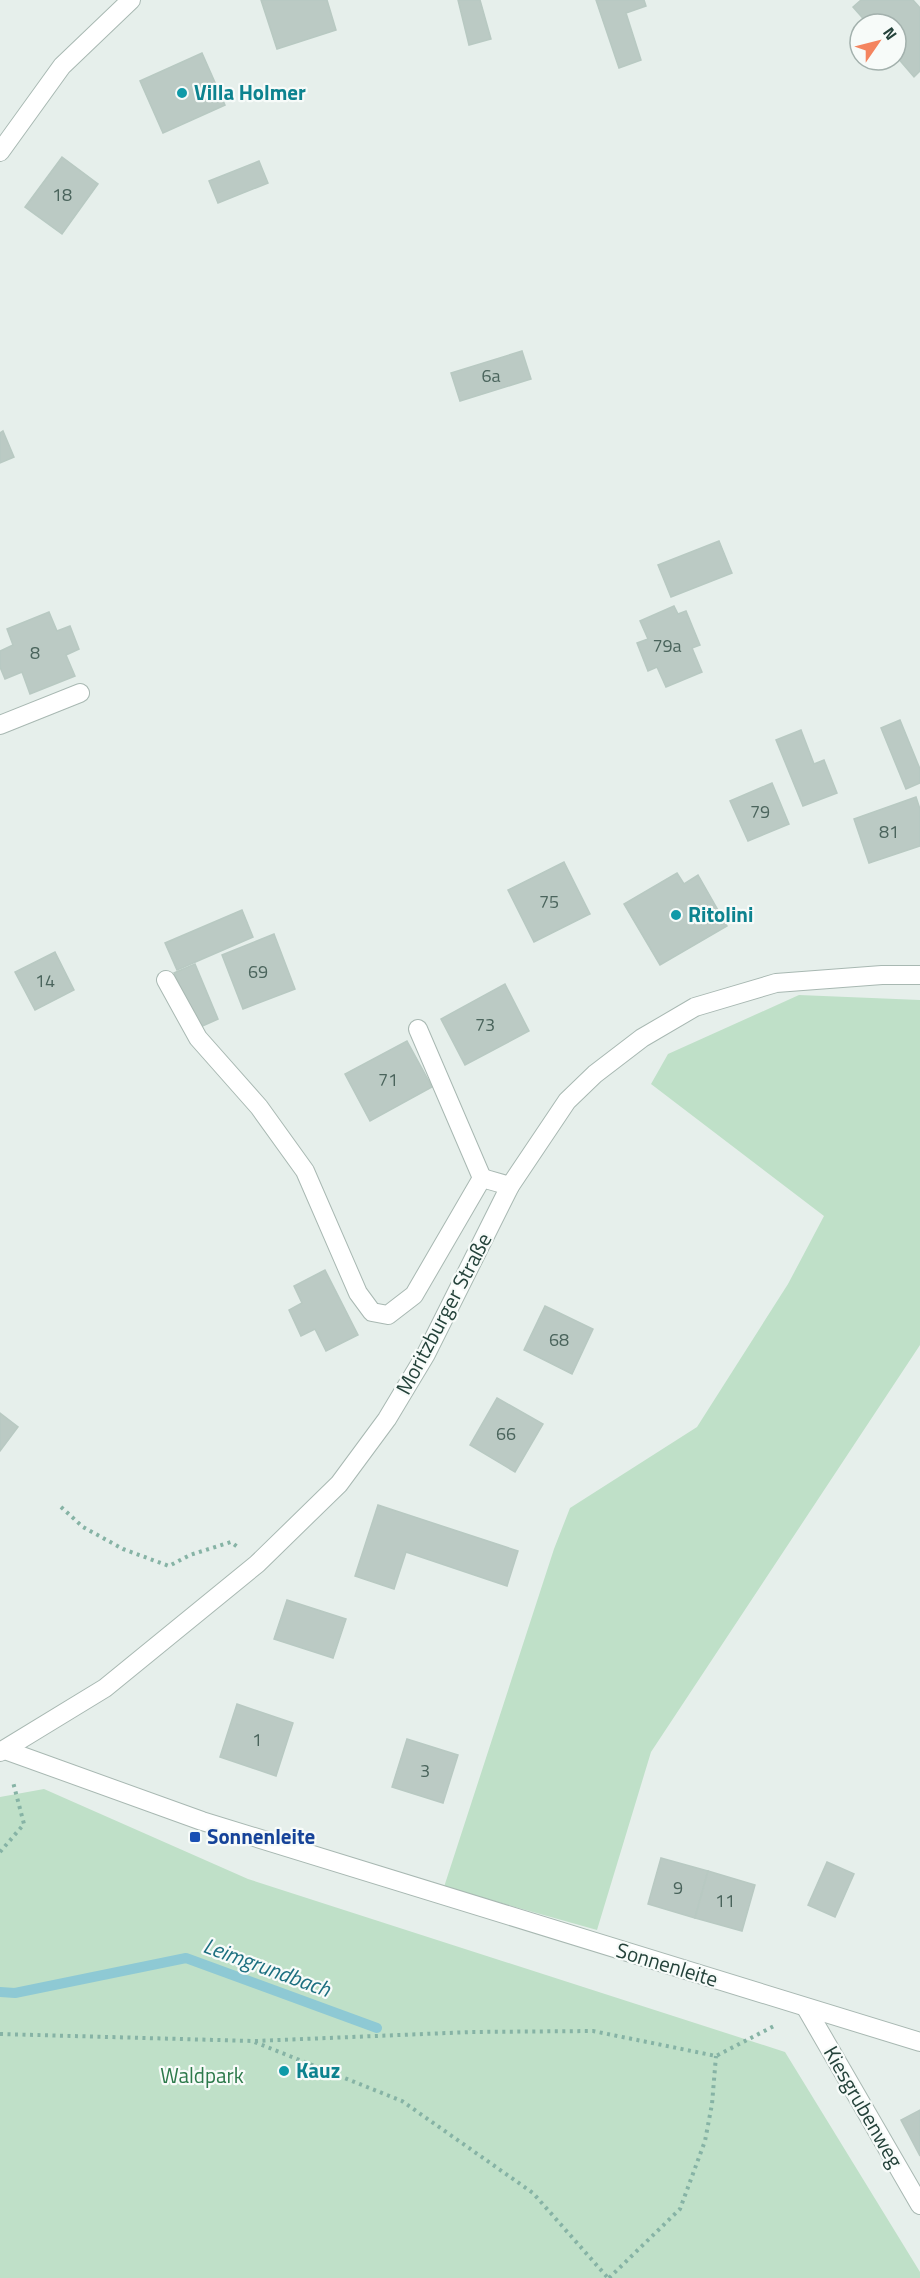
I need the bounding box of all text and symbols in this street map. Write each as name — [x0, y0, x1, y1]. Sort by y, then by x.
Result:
north arrow — [848, 12, 908, 72]
text: N — [877, 22, 903, 45]
place label: Villa Holmer — [194, 76, 306, 108]
marker: Villa Holmer — [175, 86, 189, 100]
house number: 18 — [52, 181, 72, 208]
house number: 6a — [481, 362, 501, 389]
house number: 79a — [652, 632, 682, 659]
house number: 8 — [30, 639, 40, 666]
house number: 79 — [750, 798, 770, 825]
house number: 81 — [879, 818, 899, 845]
house number: 75 — [539, 888, 559, 915]
place label: Ritolini — [688, 898, 753, 930]
marker: Ritolini — [669, 908, 683, 922]
house number: 69 — [248, 958, 268, 985]
house number: 14 — [35, 967, 55, 994]
house number: 73 — [475, 1011, 495, 1038]
house number: 71 — [378, 1066, 398, 1093]
street label: Moritzburger Straße — [387, 1227, 499, 1400]
house number: 68 — [549, 1326, 569, 1353]
house number: 66 — [496, 1420, 516, 1447]
house number: 1 — [252, 1726, 262, 1753]
house number: 3 — [420, 1757, 430, 1784]
place label: Sonnenleite — [207, 1820, 315, 1852]
marker: Sonnenleite — [188, 1830, 202, 1844]
house number: 9 — [673, 1874, 683, 1901]
house number: 11 — [715, 1887, 735, 1914]
water label: Leimgrundbach — [199, 1928, 336, 2006]
street label: Sonnenleite — [612, 1933, 722, 1995]
street label: Kiesgrubenweg — [816, 2040, 912, 2174]
place label: Kauz — [296, 2054, 340, 2086]
park label: Waldpark — [160, 2059, 244, 2091]
marker: Kauz — [277, 2064, 291, 2078]

